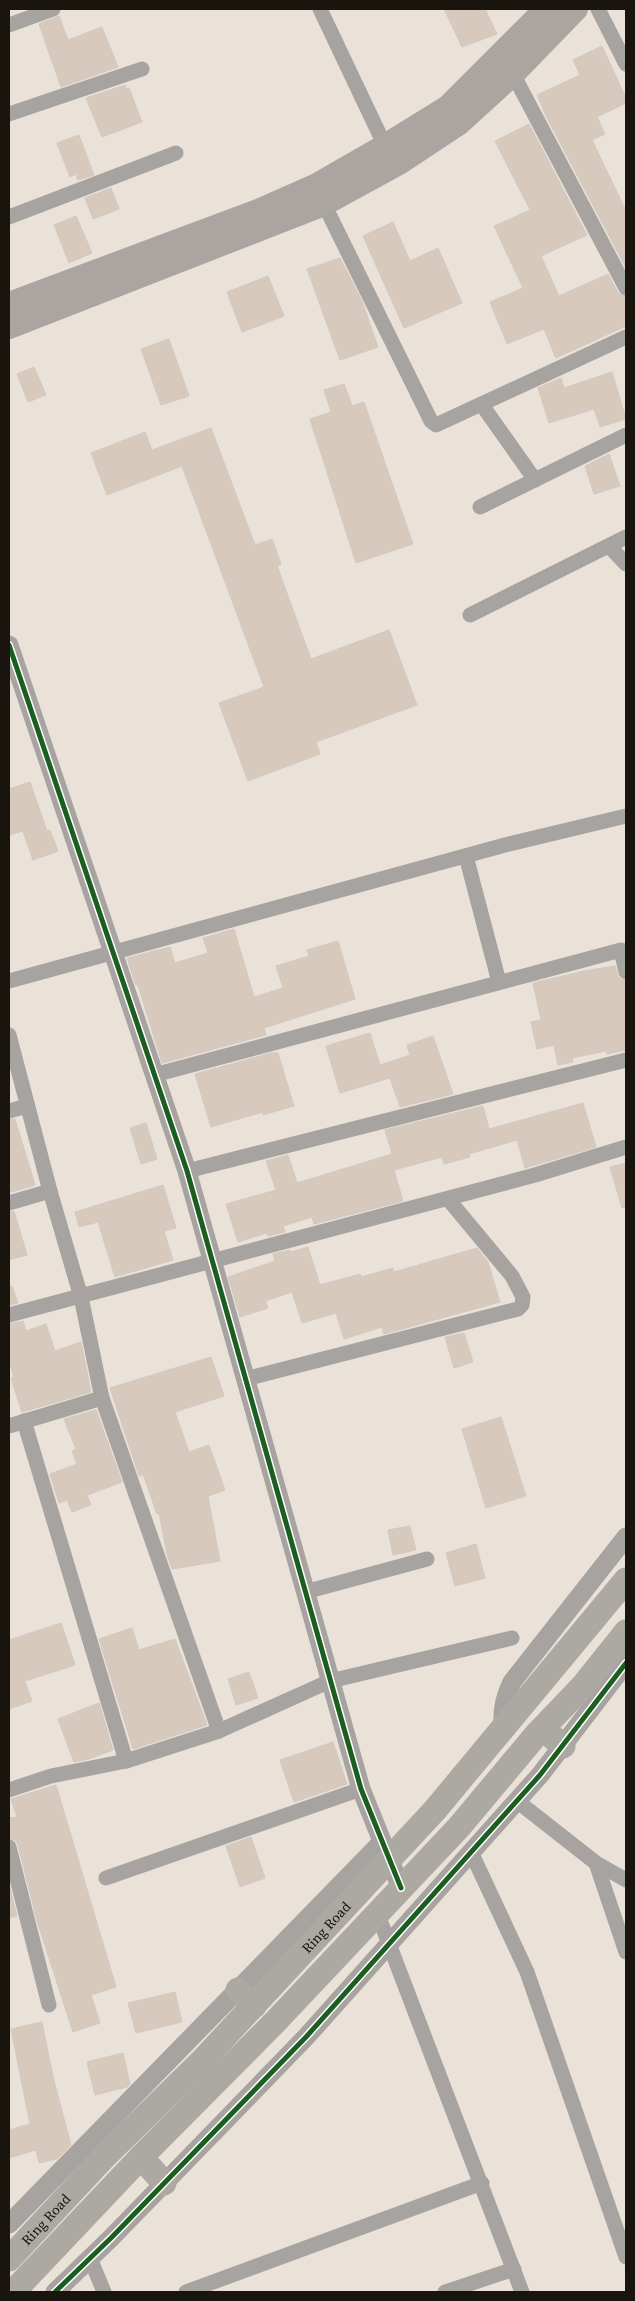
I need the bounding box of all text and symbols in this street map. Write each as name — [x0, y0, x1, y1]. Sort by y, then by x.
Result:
street label: Ring Road — [297, 1897, 355, 1958]
street label: Ring Road — [17, 2189, 75, 2250]

